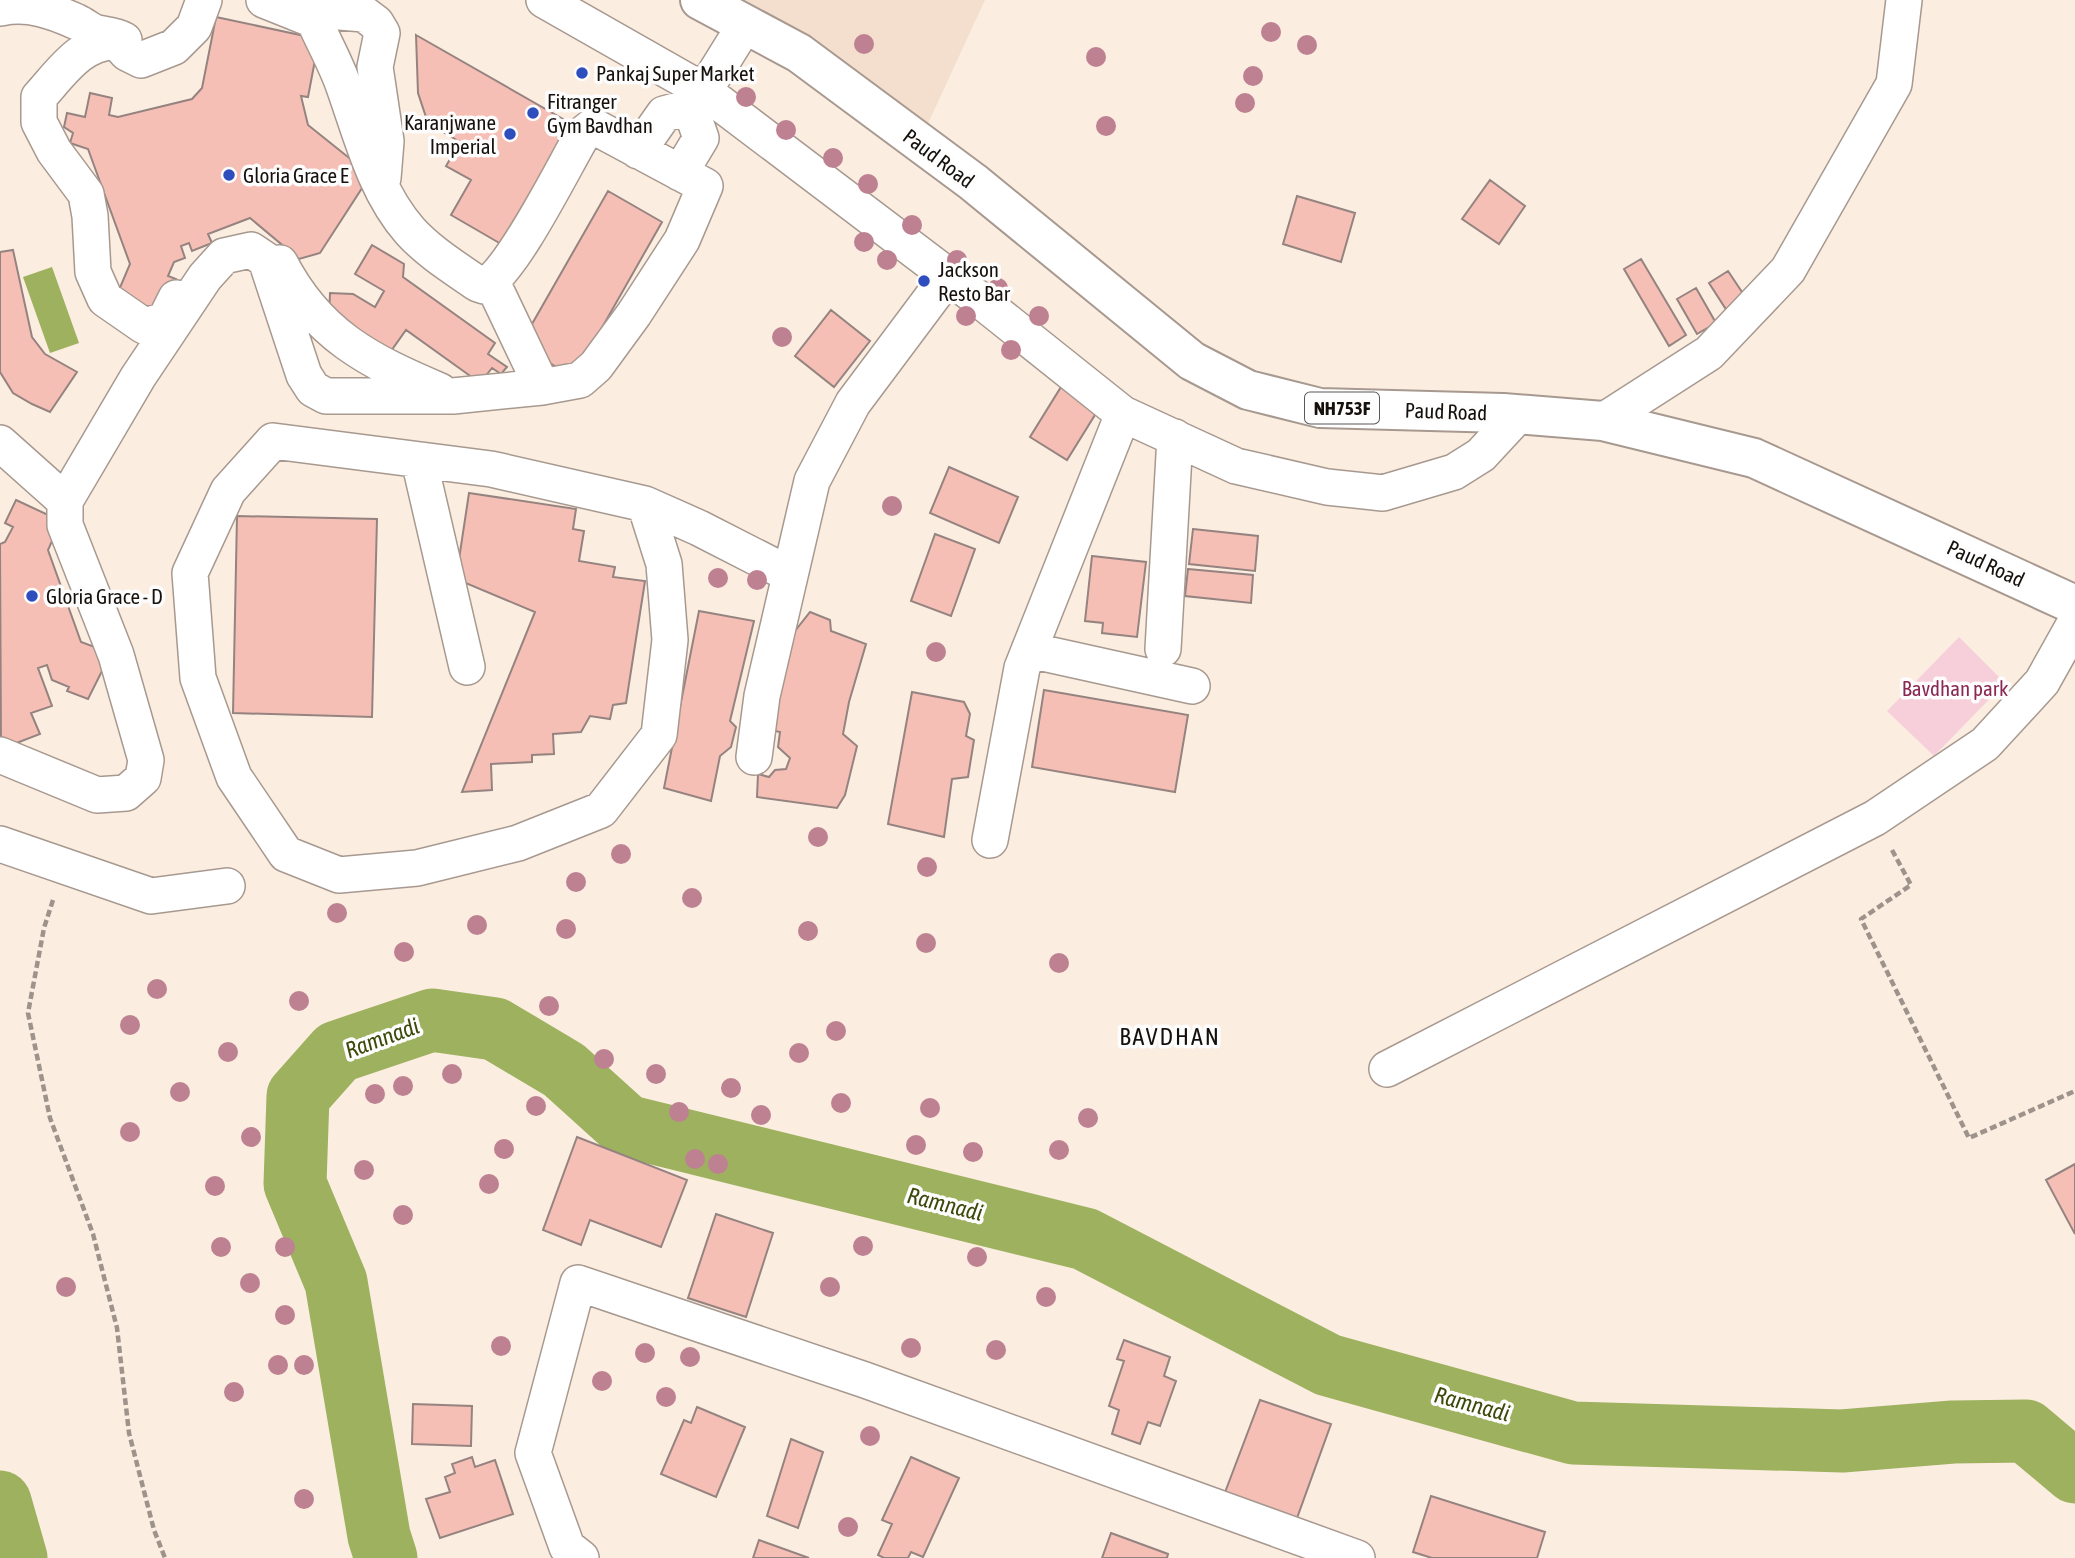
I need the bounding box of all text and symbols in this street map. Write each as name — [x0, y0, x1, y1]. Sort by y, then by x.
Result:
place label: Pankaj Super Market — [596, 61, 755, 85]
marker: Pankaj Super Market — [574, 65, 590, 81]
place label: Fitranger Gym Bavdhan — [547, 89, 653, 137]
marker: Fitranger Gym Bavdhan — [525, 105, 541, 121]
place label: Karanjwane Imperial — [404, 110, 496, 158]
street label: Paud Road — [899, 124, 979, 192]
marker: Karanjwane Imperial — [502, 126, 518, 142]
place label: Gloria Grace E — [243, 163, 349, 187]
marker: Gloria Grace E — [221, 167, 237, 183]
place label: Jackson Resto Bar — [938, 257, 1011, 305]
marker: Jackson Resto Bar — [916, 273, 932, 289]
road number: NH753F — [1305, 392, 1379, 424]
street label: Paud Road — [1404, 398, 1488, 424]
street label: Paud Road — [1943, 535, 2029, 591]
place label: Gloria Grace - D — [46, 584, 163, 608]
marker: Gloria Grace - D — [24, 588, 40, 604]
park label: Bavdhan park — [1902, 676, 2008, 700]
water label: Ramnadi — [341, 1013, 423, 1063]
district label: BAVDHAN — [1119, 1023, 1221, 1050]
water label: Ramnadi — [905, 1182, 985, 1226]
water label: Ramnadi — [1432, 1382, 1512, 1426]

